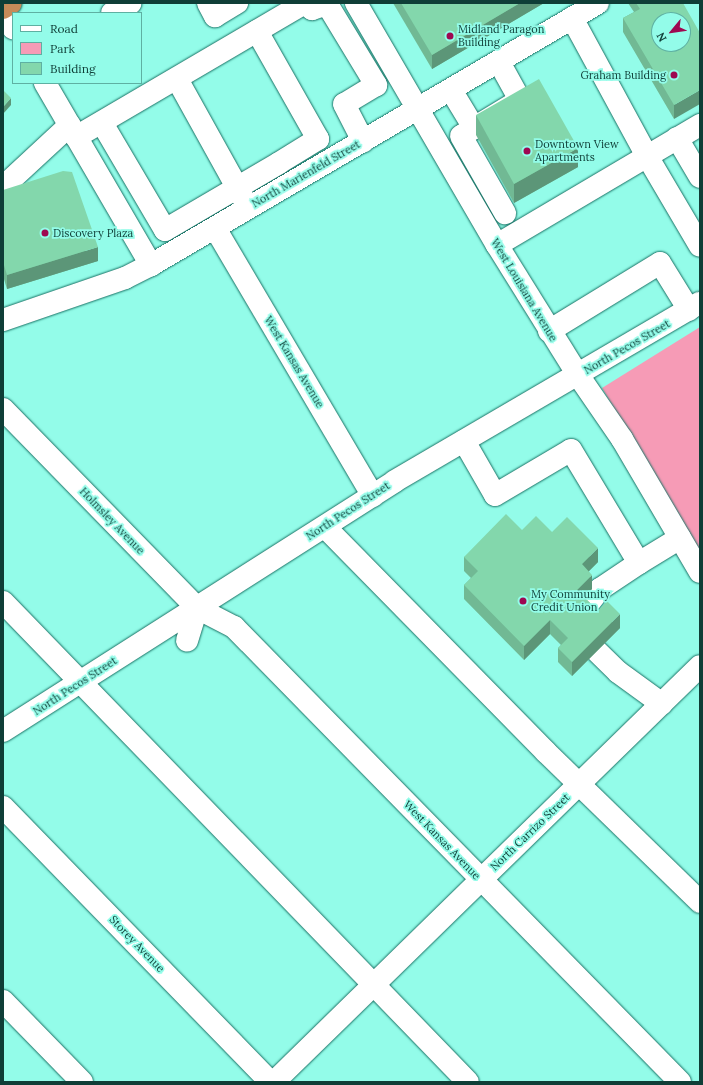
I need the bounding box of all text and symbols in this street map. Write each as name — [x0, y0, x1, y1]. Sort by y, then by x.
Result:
legend — [12, 12, 142, 84]
north arrow — [651, 12, 691, 52]
text: Road — [50, 21, 78, 36]
place label: Midland Paragon Building — [458, 23, 544, 49]
text: N — [653, 30, 670, 44]
marker: Midland Paragon Building — [445, 31, 455, 41]
text: Park — [50, 41, 75, 56]
text: Building — [50, 61, 96, 76]
place label: Graham Building — [580, 68, 666, 82]
marker: Graham Building — [669, 70, 679, 80]
street label: North Marienfeld Street — [250, 138, 362, 210]
place label: Downtown View Apartments — [535, 138, 619, 164]
marker: Downtown View Apartments — [522, 146, 532, 156]
place label: Discovery Plaza — [53, 226, 133, 240]
marker: Discovery Plaza — [40, 228, 50, 238]
street label: West Louisiana Avenue — [488, 236, 560, 344]
street label: West Kansas Avenue — [261, 314, 327, 410]
street label: North Pecos Street — [582, 317, 672, 377]
street label: North Pecos Street — [304, 479, 392, 543]
street label: Holmsley Avenue — [77, 485, 147, 557]
place label: My Community Credit Union — [531, 588, 610, 614]
marker: My Community Credit Union — [518, 596, 528, 606]
street label: North Pecos Street — [31, 654, 119, 718]
street label: North Carrizo Street — [488, 791, 572, 873]
street label: West Kansas Avenue — [401, 798, 483, 882]
street label: Storey Avenue — [107, 913, 167, 975]

